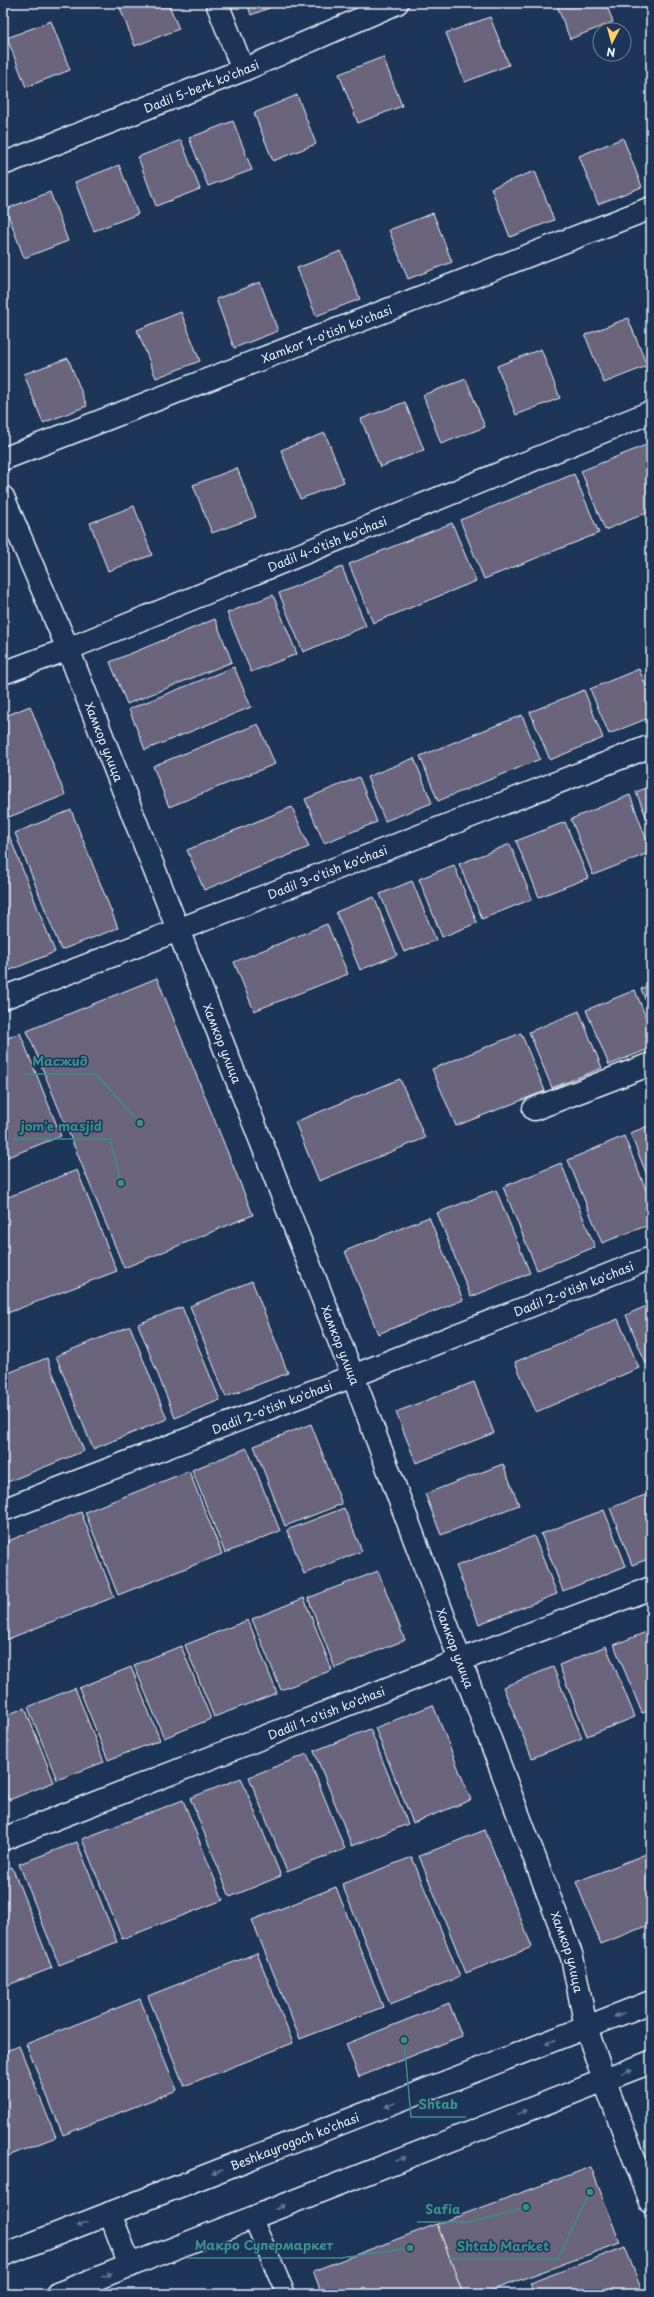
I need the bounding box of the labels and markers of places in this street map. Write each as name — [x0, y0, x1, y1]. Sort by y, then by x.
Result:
callout: Масжид — [24, 1049, 96, 1074]
callout: jom'e masjid — [13, 1114, 110, 1139]
callout: Shtab — [411, 2092, 466, 2117]
callout: Safia — [417, 2197, 469, 2222]
callout: Макро Супермаркет — [187, 2233, 341, 2258]
callout: Shtab Market — [449, 2234, 558, 2259]

